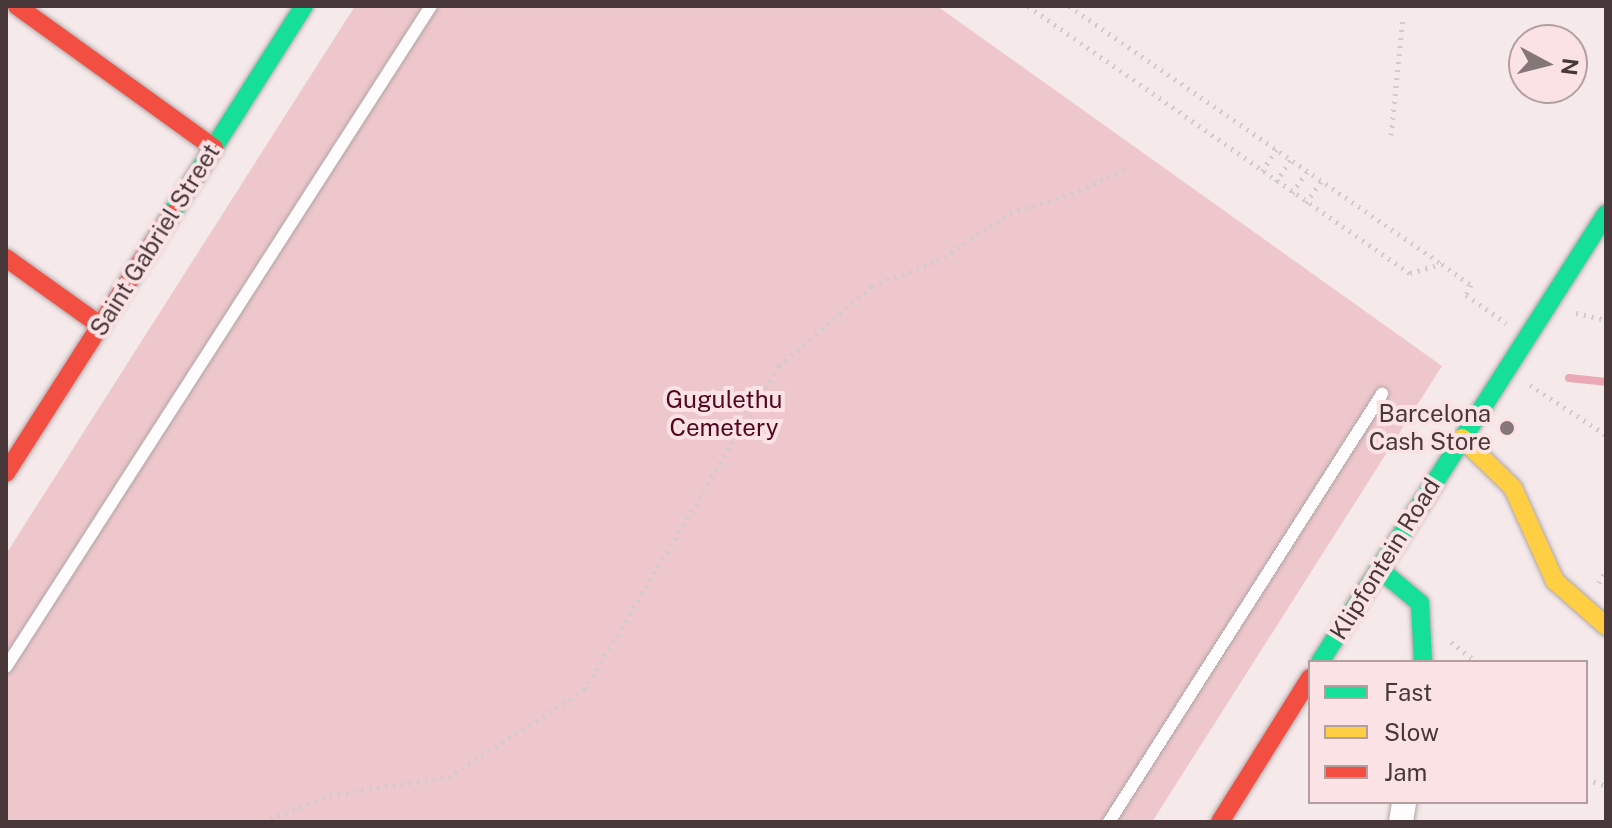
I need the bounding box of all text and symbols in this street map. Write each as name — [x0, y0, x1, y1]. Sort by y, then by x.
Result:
north arrow — [1508, 24, 1588, 104]
text: N — [1556, 57, 1584, 77]
street label: Saint Gabriel Street — [84, 139, 226, 341]
park label: Gugulethu Cemetery — [666, 386, 782, 442]
place label: Barcelona Cash Store — [1369, 400, 1491, 456]
marker: Barcelona Cash Store — [1498, 419, 1516, 437]
street label: Klipfontein Road — [1324, 473, 1446, 645]
legend — [1308, 660, 1588, 804]
text: Fast — [1384, 678, 1432, 706]
text: Slow — [1384, 718, 1439, 746]
text: Jam — [1384, 758, 1427, 786]

